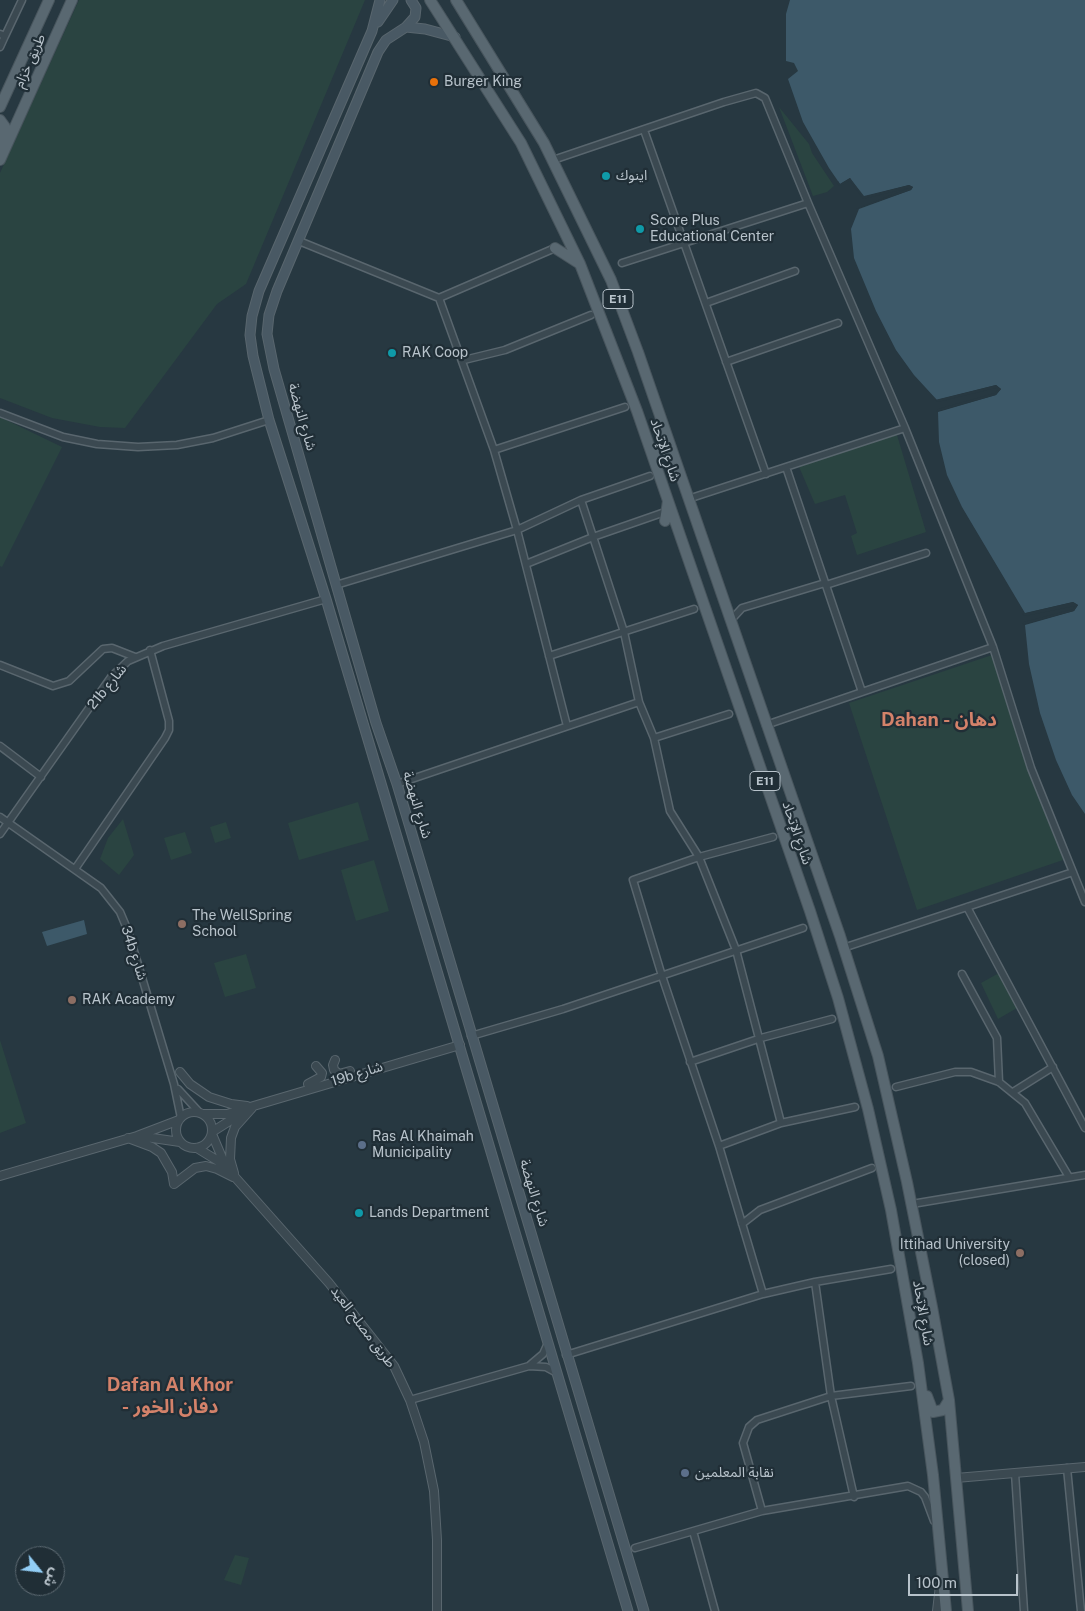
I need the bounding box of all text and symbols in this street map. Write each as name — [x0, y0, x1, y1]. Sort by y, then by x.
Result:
street label: طريق خزام — [11, 32, 49, 90]
place label: Burger King — [444, 74, 522, 90]
marker: Burger King — [428, 76, 440, 88]
place label: اينوك — [616, 168, 647, 184]
marker: اينوك — [600, 170, 612, 182]
place label: Score Plus Educational Center — [650, 213, 774, 246]
marker: Score Plus Educational Center — [634, 223, 646, 235]
road number: E11 — [603, 290, 633, 308]
place label: RAK Coop — [402, 345, 468, 361]
marker: RAK Coop — [386, 347, 398, 359]
street label: شارع النهضة — [284, 381, 320, 453]
street label: شارع الإتحاد — [646, 416, 684, 484]
street label: 21b شارع — [84, 661, 130, 713]
district label: Dahan - دهان — [881, 709, 997, 731]
street label: شارع النهضة — [399, 769, 435, 841]
road number: E11 — [750, 771, 780, 790]
street label: شارع الإتحاد — [778, 799, 816, 867]
place label: The WellSpring School — [192, 908, 292, 940]
marker: The WellSpring School — [176, 918, 188, 930]
street label: 34b شارع — [117, 923, 151, 983]
place label: RAK Academy — [82, 992, 175, 1008]
marker: RAK Academy — [66, 994, 78, 1006]
street label: 19b شارع — [329, 1058, 385, 1090]
place label: Ras Al Khaimah Municipality — [372, 1129, 474, 1162]
marker: Ras Al Khaimah Municipality — [356, 1139, 368, 1151]
street label: شارع النهضة — [516, 1157, 552, 1229]
place label: Lands Department — [369, 1205, 489, 1221]
marker: Lands Department — [353, 1207, 365, 1219]
place label: Ittihad University (closed) — [900, 1237, 1010, 1270]
marker: Ittihad University (closed) — [1014, 1247, 1026, 1259]
street label: شارع الإتحاد — [909, 1279, 937, 1347]
street label: طريق مصلح العيد — [327, 1283, 399, 1371]
district label: Dafan Al Khor - دفان الخور — [99, 1374, 241, 1418]
place label: نقابة المعلمين — [695, 1465, 774, 1481]
marker: نقابة المعلمين — [679, 1467, 691, 1479]
north arrow — [15, 1546, 65, 1596]
scale bar — [910, 1564, 1020, 1596]
text: ش — [41, 1566, 64, 1590]
text: 100 m — [916, 1574, 957, 1591]

